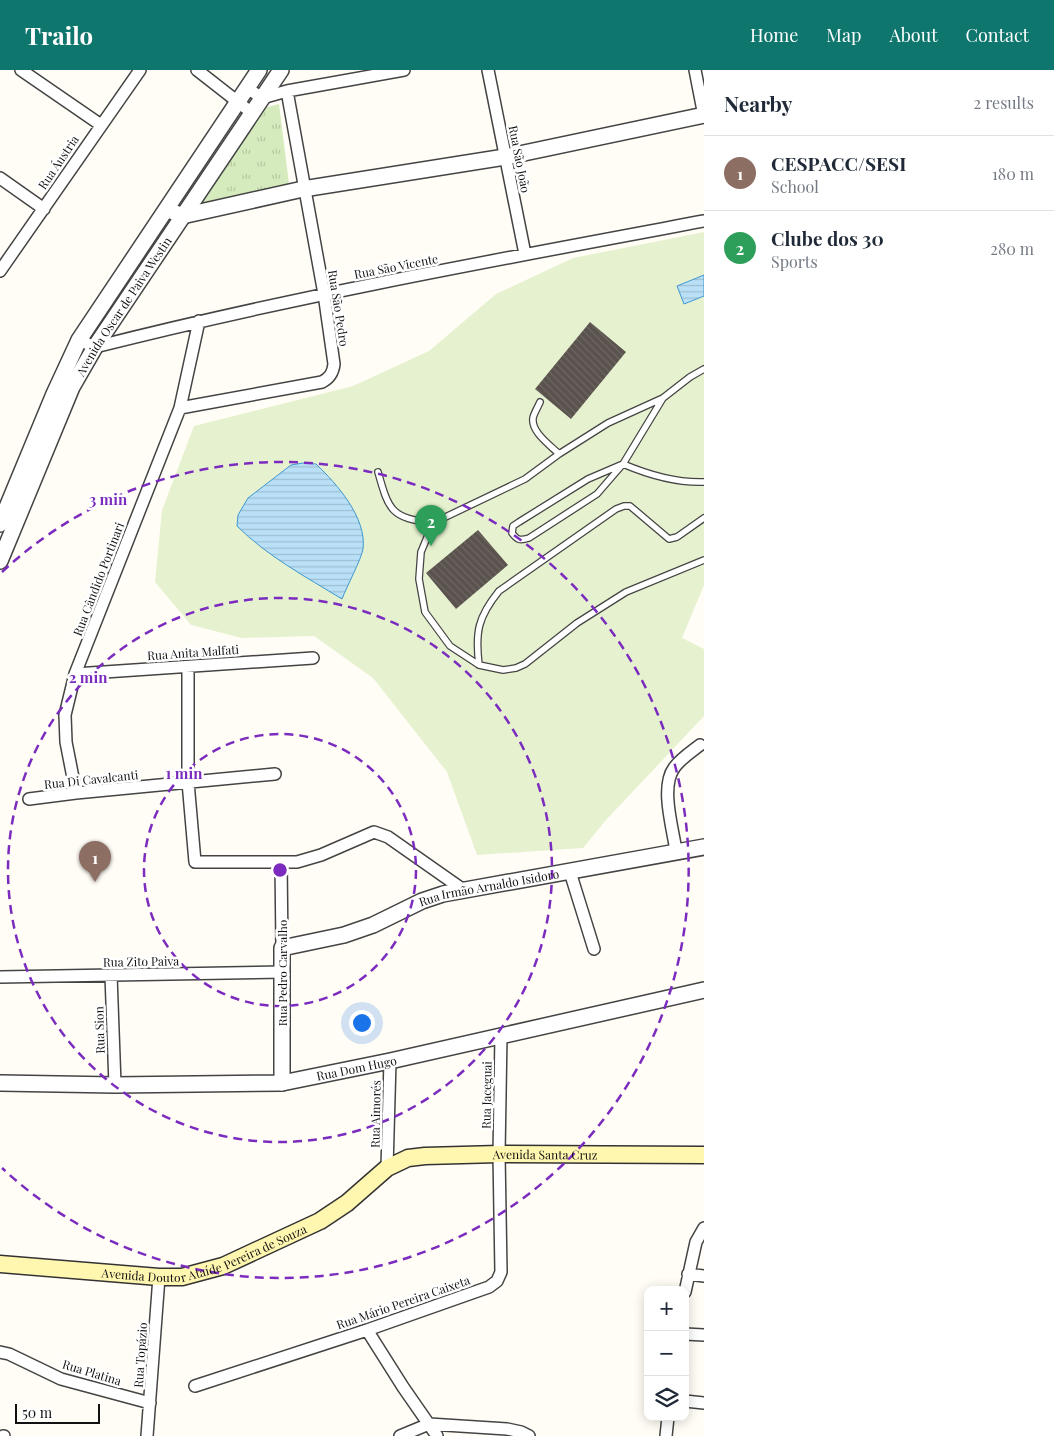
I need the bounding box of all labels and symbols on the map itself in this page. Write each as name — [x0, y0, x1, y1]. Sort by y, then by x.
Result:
street label: Rua São João — [506, 124, 534, 195]
street label: Rua Áustria — [34, 132, 82, 192]
street label: Avenida Oscar de Paiva Westin — [72, 234, 175, 380]
street label: Rua São Vicente — [353, 250, 439, 282]
street label: Rua São Pedro — [325, 269, 353, 348]
text: 3 min — [89, 489, 128, 509]
pin: 2 — [415, 505, 447, 546]
street label: Rua Cândido Portinari — [69, 519, 127, 638]
street label: Rua Anita Malfati — [147, 641, 240, 663]
text: 2 min — [69, 667, 108, 687]
text: 1 min — [166, 763, 203, 783]
street label: Rua Di Cavalcanti — [43, 766, 139, 792]
pin: 1 — [79, 841, 111, 882]
centre of rings — [271, 861, 289, 879]
street label: Rua Irmão Arnaldo Isidoro — [417, 865, 561, 910]
street label: Rua Pedro Carvalho — [274, 919, 290, 1026]
street label: Rua Zito Paiva — [103, 952, 179, 970]
street label: Rua Sion — [90, 1006, 108, 1054]
your location — [349, 1010, 375, 1036]
street label: Rua Dom Hugo — [315, 1052, 398, 1084]
street label: Rua Jaceguai — [477, 1060, 495, 1129]
street label: Rua Aimorés — [366, 1080, 384, 1148]
street label: Avenida Santa Cruz — [491, 1146, 598, 1162]
street label: Avenida Doutor Ataíde Pereira de Souza — [100, 1220, 309, 1285]
street label: Rua Mário Pereira Caixeta — [334, 1272, 472, 1332]
street label: Rua Topázio — [130, 1321, 150, 1388]
street label: Rua Platina — [61, 1355, 123, 1389]
scale bar — [15, 1401, 100, 1424]

